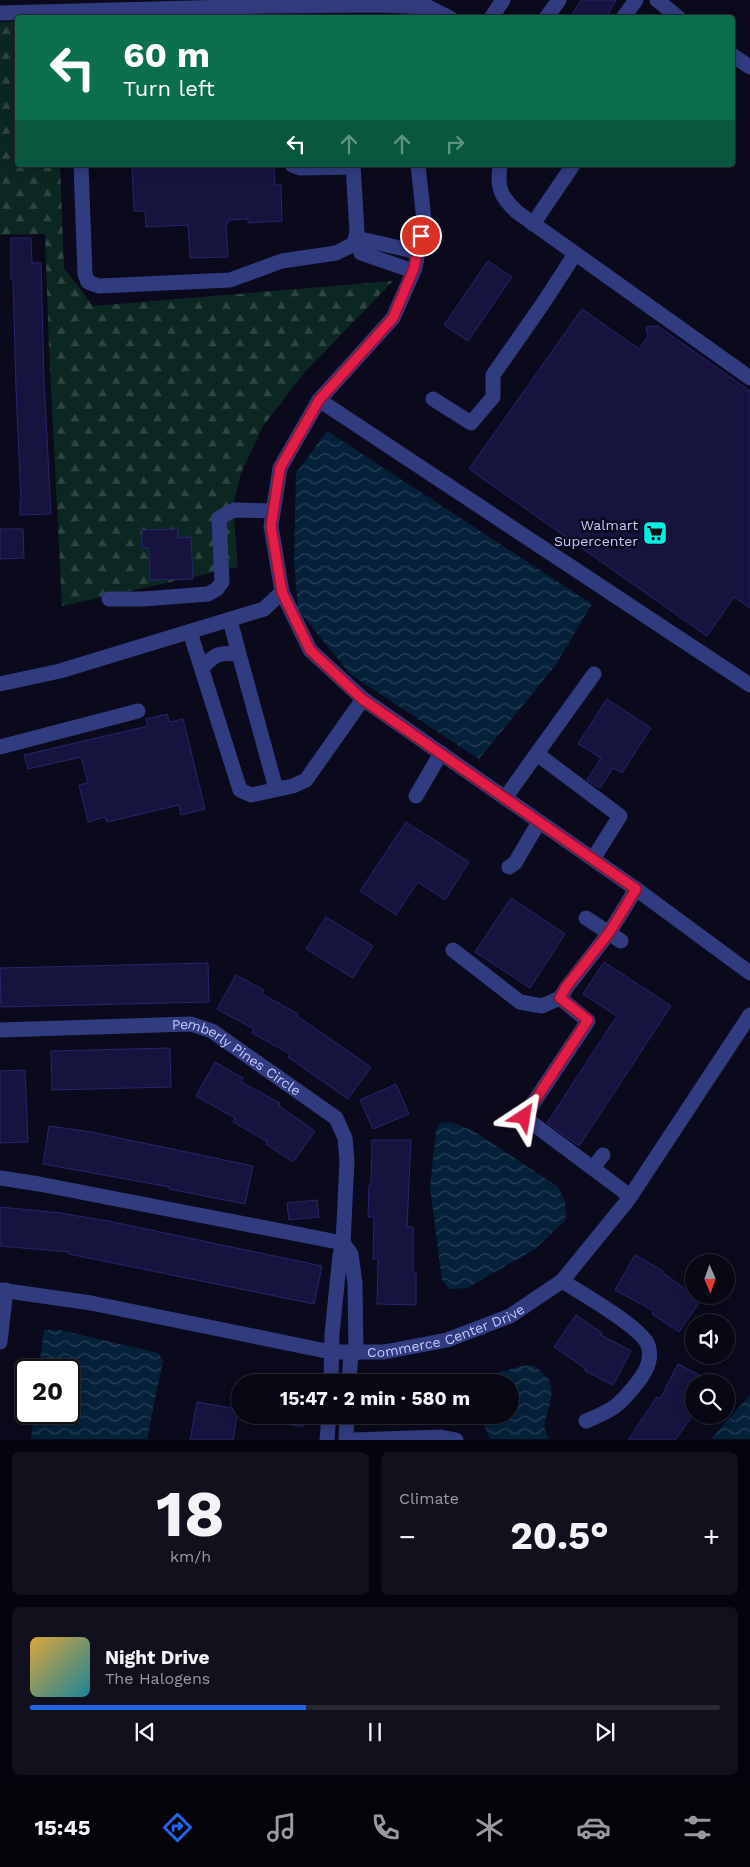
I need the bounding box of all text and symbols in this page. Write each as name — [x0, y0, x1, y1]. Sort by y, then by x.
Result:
text: 60 m — [123, 34, 210, 76]
icon: left — [40, 35, 105, 100]
text: Turn left — [123, 76, 215, 101]
icon: left — [282, 130, 310, 158]
icon: ahead — [335, 130, 363, 158]
icon: ahead — [388, 130, 416, 158]
icon: right — [441, 130, 469, 158]
pin — [400, 215, 442, 257]
icon: arrive — [407, 222, 435, 250]
place label: Walmart Supercenter — [554, 517, 638, 549]
supermarket icon: Walmart Supercenter — [642, 520, 668, 546]
street label: Pemberly Pines Circle — [172, 1016, 304, 1099]
position arrow — [497, 1090, 549, 1142]
north arrow — [685, 1254, 735, 1304]
map controls — [685, 1254, 735, 1424]
street label: Commerce Center Drive — [367, 1301, 527, 1360]
button: sound — [685, 1314, 735, 1364]
speed limit sign: 20 — [15, 1359, 80, 1424]
button: search — [685, 1374, 735, 1424]
text: 15:47 · 2 min · 580 m — [280, 1387, 470, 1410]
text: 18 — [156, 1476, 225, 1552]
text: Climate — [399, 1489, 459, 1508]
text: 20.5° — [510, 1514, 609, 1558]
text: − — [399, 1520, 416, 1553]
text: + — [703, 1520, 720, 1553]
text: km/h — [170, 1547, 211, 1566]
text: Night Drive — [105, 1646, 210, 1669]
text: The Halogens — [105, 1669, 210, 1688]
icon: previous — [131, 1718, 159, 1746]
icon: pause — [361, 1718, 389, 1746]
icon: next — [591, 1718, 619, 1746]
icon: directions — [160, 1810, 195, 1845]
icon: music — [264, 1810, 299, 1845]
icon: phone — [368, 1810, 403, 1845]
icon: climate — [472, 1810, 507, 1845]
icon: car — [576, 1810, 611, 1845]
icon: filters — [680, 1810, 715, 1845]
text: 15:45 — [35, 1815, 91, 1840]

